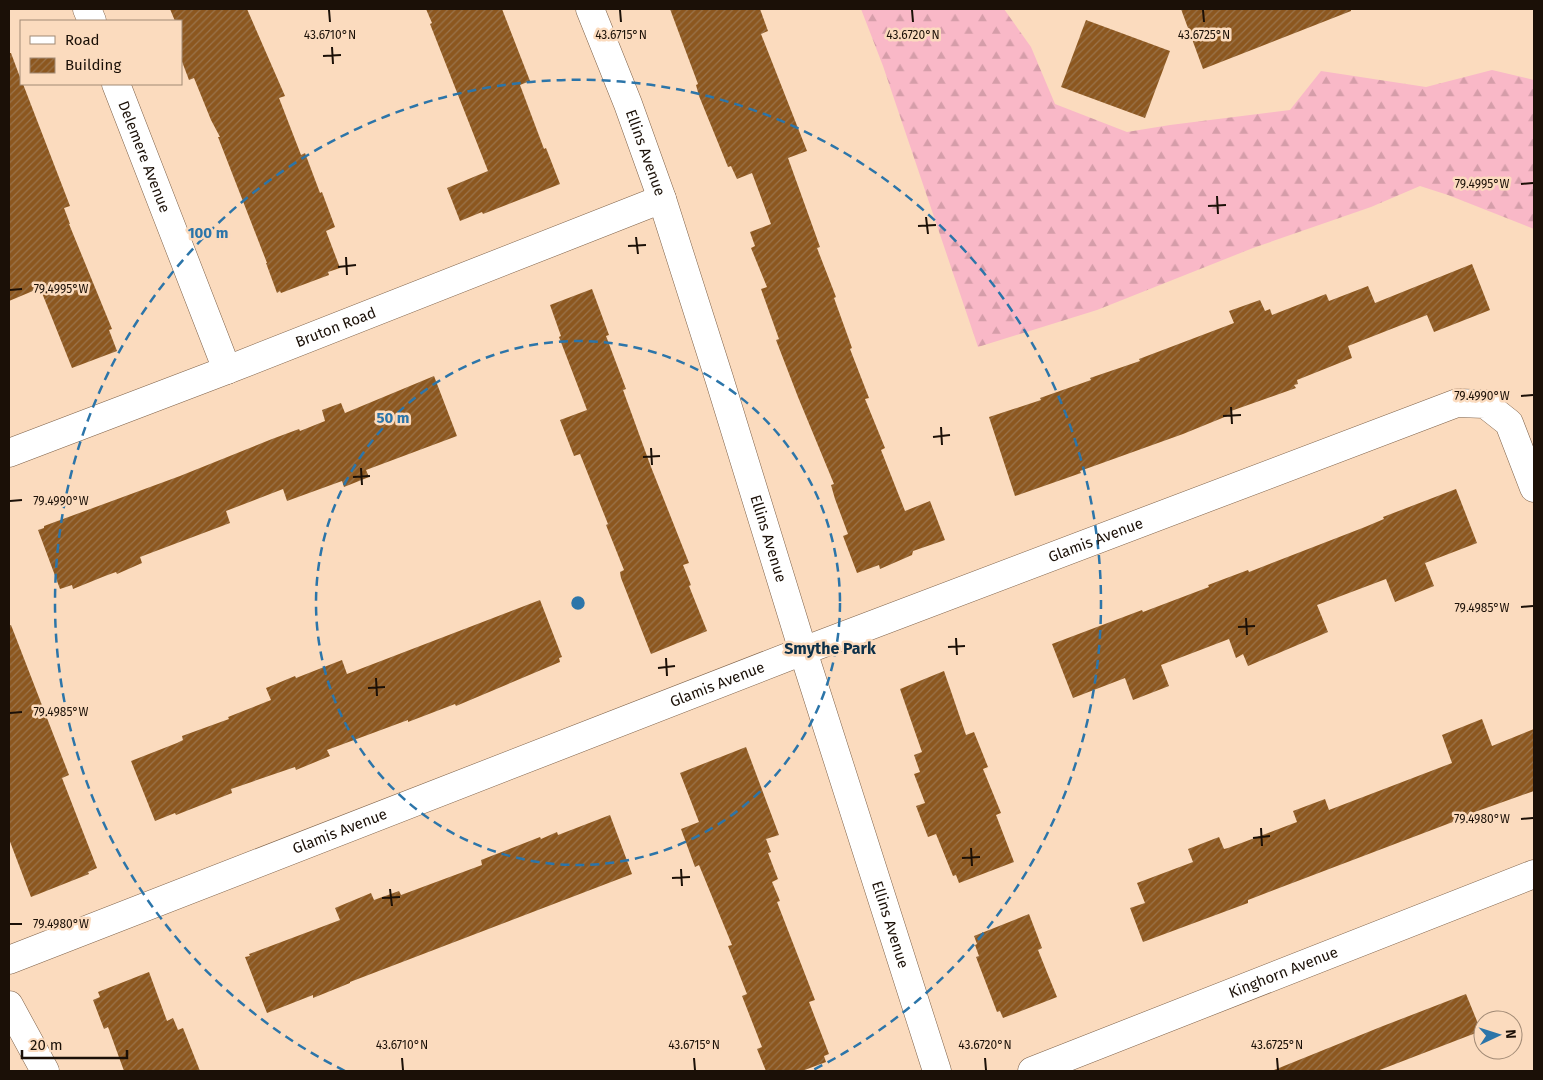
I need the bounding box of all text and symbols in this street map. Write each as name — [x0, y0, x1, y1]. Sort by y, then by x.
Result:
legend — [20, 20, 182, 85]
text: 43.6710°N — [304, 28, 356, 42]
text: 43.6715°N — [595, 28, 647, 42]
text: 43.6720°N — [886, 28, 940, 42]
text: 43.6725°N — [1178, 28, 1230, 42]
text: Road — [65, 31, 100, 49]
text: Building — [65, 56, 121, 74]
street label: Delemere Avenue — [114, 98, 174, 215]
street label: Ellins Avenue — [622, 107, 669, 198]
text: 79.4995°W — [1455, 177, 1509, 191]
text: 100 m — [188, 224, 228, 242]
text: 79.4995°W — [34, 282, 88, 296]
street label: Bruton Road — [293, 303, 379, 351]
text: 79.4990°W — [1454, 389, 1510, 403]
text: 50 m — [376, 409, 410, 427]
street label: Ellins Avenue — [746, 493, 790, 584]
text: 79.4990°W — [33, 494, 89, 508]
street label: Glamis Avenue — [1046, 514, 1146, 566]
centre of rings — [569, 594, 587, 612]
text: 79.4985°W — [1454, 601, 1510, 615]
district label: Smythe Park — [784, 639, 876, 658]
street label: Glamis Avenue — [667, 658, 767, 711]
text: 79.4985°W — [33, 705, 89, 719]
street label: Glamis Avenue — [290, 805, 390, 858]
text: 79.4980°W — [1454, 812, 1510, 826]
street label: Ellins Avenue — [868, 879, 913, 971]
text: 79.4980°W — [33, 917, 89, 931]
street label: Kinghorn Avenue — [1226, 943, 1340, 1002]
north arrow — [1473, 1010, 1523, 1060]
scale bar — [22, 1028, 128, 1060]
text: N — [1502, 1029, 1519, 1039]
text: 20 m — [30, 1036, 63, 1054]
text: 43.6710°N — [376, 1038, 428, 1052]
text: 43.6715°N — [668, 1038, 720, 1052]
text: 43.6720°N — [958, 1038, 1012, 1052]
text: 43.6725°N — [1251, 1038, 1303, 1052]

